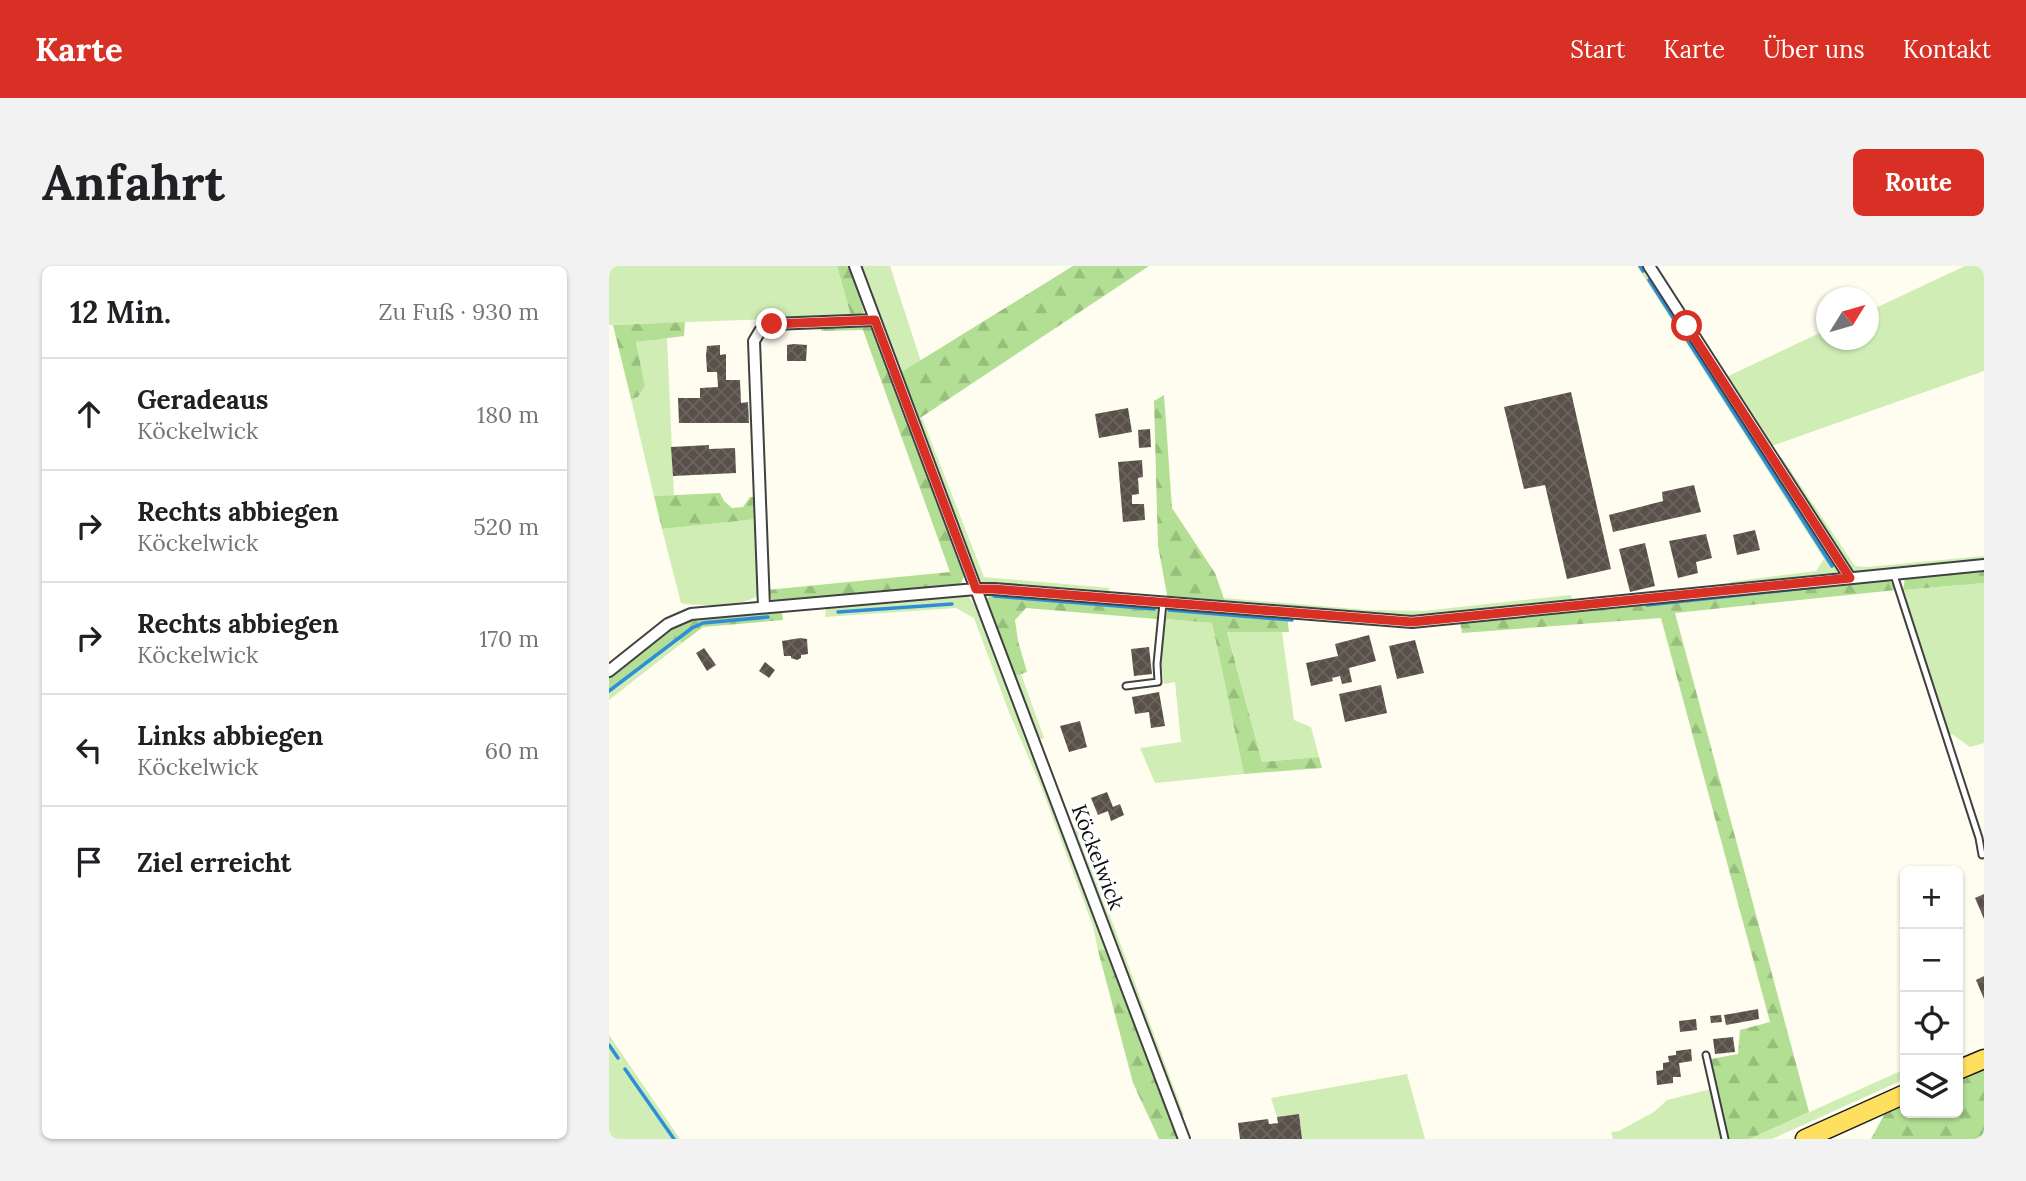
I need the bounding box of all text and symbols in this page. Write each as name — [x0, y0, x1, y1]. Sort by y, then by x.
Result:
text: Karte — [35, 28, 123, 70]
text: Start — [1570, 34, 1625, 65]
text: Karte — [1663, 34, 1725, 65]
text: Über uns — [1763, 34, 1865, 65]
text: Kontakt — [1903, 34, 1991, 65]
button: Route — [1853, 149, 1984, 216]
text: Anfahrt — [42, 151, 225, 213]
north arrow — [1816, 287, 1879, 350]
text: 12 Min. — [70, 293, 171, 331]
text: Zu Fuß · 930 m — [379, 297, 539, 326]
route end — [756, 308, 787, 339]
route start — [1671, 310, 1702, 341]
text: Geradeaus — [137, 383, 268, 416]
icon: ahead — [70, 395, 108, 433]
text: 180 m — [477, 400, 539, 429]
text: Köckelwick — [137, 416, 258, 445]
text: Rechts abbiegen — [137, 495, 339, 528]
icon: right — [70, 507, 108, 545]
text: 520 m — [473, 512, 539, 541]
text: Köckelwick — [137, 528, 258, 557]
text: Rechts abbiegen — [137, 607, 339, 640]
icon: right — [70, 619, 108, 657]
text: 170 m — [479, 624, 539, 653]
text: Köckelwick — [137, 640, 258, 669]
text: Links abbiegen — [137, 719, 323, 752]
icon: left — [70, 731, 108, 769]
text: 60 m — [485, 736, 539, 765]
text: Köckelwick — [137, 752, 258, 781]
street label: Köckelwick — [1066, 800, 1131, 914]
icon: arrive — [70, 843, 108, 881]
text: Ziel erreicht — [137, 846, 291, 879]
map controls — [1900, 866, 1963, 1118]
button: + — [1900, 866, 1963, 929]
button: − — [1900, 929, 1963, 992]
button: locate — [1900, 992, 1963, 1055]
button: layers — [1900, 1055, 1963, 1118]

